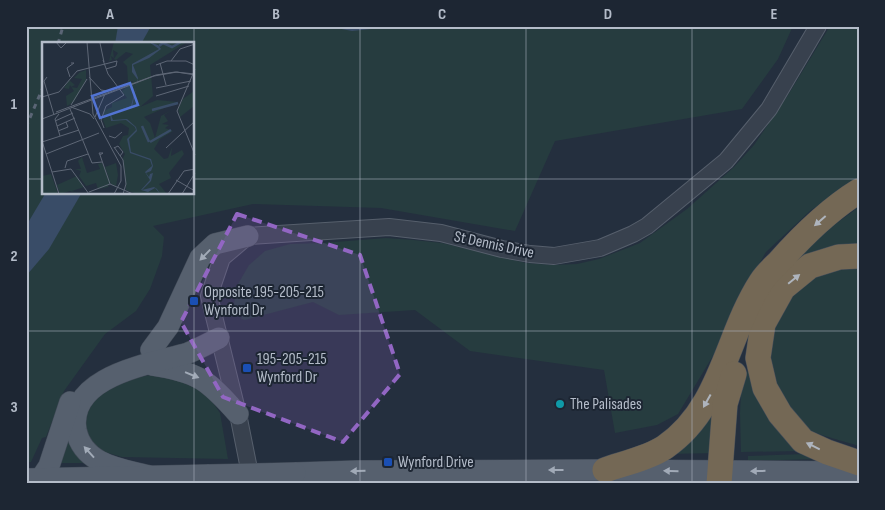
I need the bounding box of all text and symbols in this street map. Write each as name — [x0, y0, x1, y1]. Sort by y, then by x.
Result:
text: A — [105, 5, 114, 24]
text: B — [272, 5, 280, 24]
text: C — [438, 5, 446, 24]
text: D — [604, 5, 612, 24]
text: E — [771, 5, 778, 24]
inset map — [42, 42, 195, 195]
text: 1 — [11, 95, 18, 114]
one-way arrow — [813, 215, 826, 226]
street label: St Dennis Drive — [452, 227, 536, 263]
text: 2 — [10, 247, 18, 266]
one-way arrow — [199, 248, 211, 260]
one-way arrow — [787, 273, 800, 284]
place label: Opposite 195-205-215 Wynford Dr — [204, 283, 324, 320]
marker: Opposite 195-205-215 Wynford Dr — [188, 295, 200, 307]
place label: 195-205-215 Wynford Dr — [257, 350, 327, 387]
marker: 195-205-215 Wynford Dr — [241, 362, 253, 374]
one-way arrow — [185, 371, 200, 379]
one-way arrow — [703, 394, 711, 408]
place label: The Palisades — [570, 395, 642, 414]
text: 3 — [10, 398, 18, 417]
marker: The Palisades — [554, 398, 566, 410]
one-way arrow — [806, 441, 820, 449]
one-way arrow — [83, 445, 94, 458]
place label: Wynford Drive — [398, 453, 474, 472]
marker: Wynford Drive — [382, 456, 394, 468]
one-way arrow — [548, 466, 564, 474]
one-way arrow — [350, 467, 366, 475]
one-way arrow — [663, 467, 679, 475]
one-way arrow — [749, 467, 765, 475]

